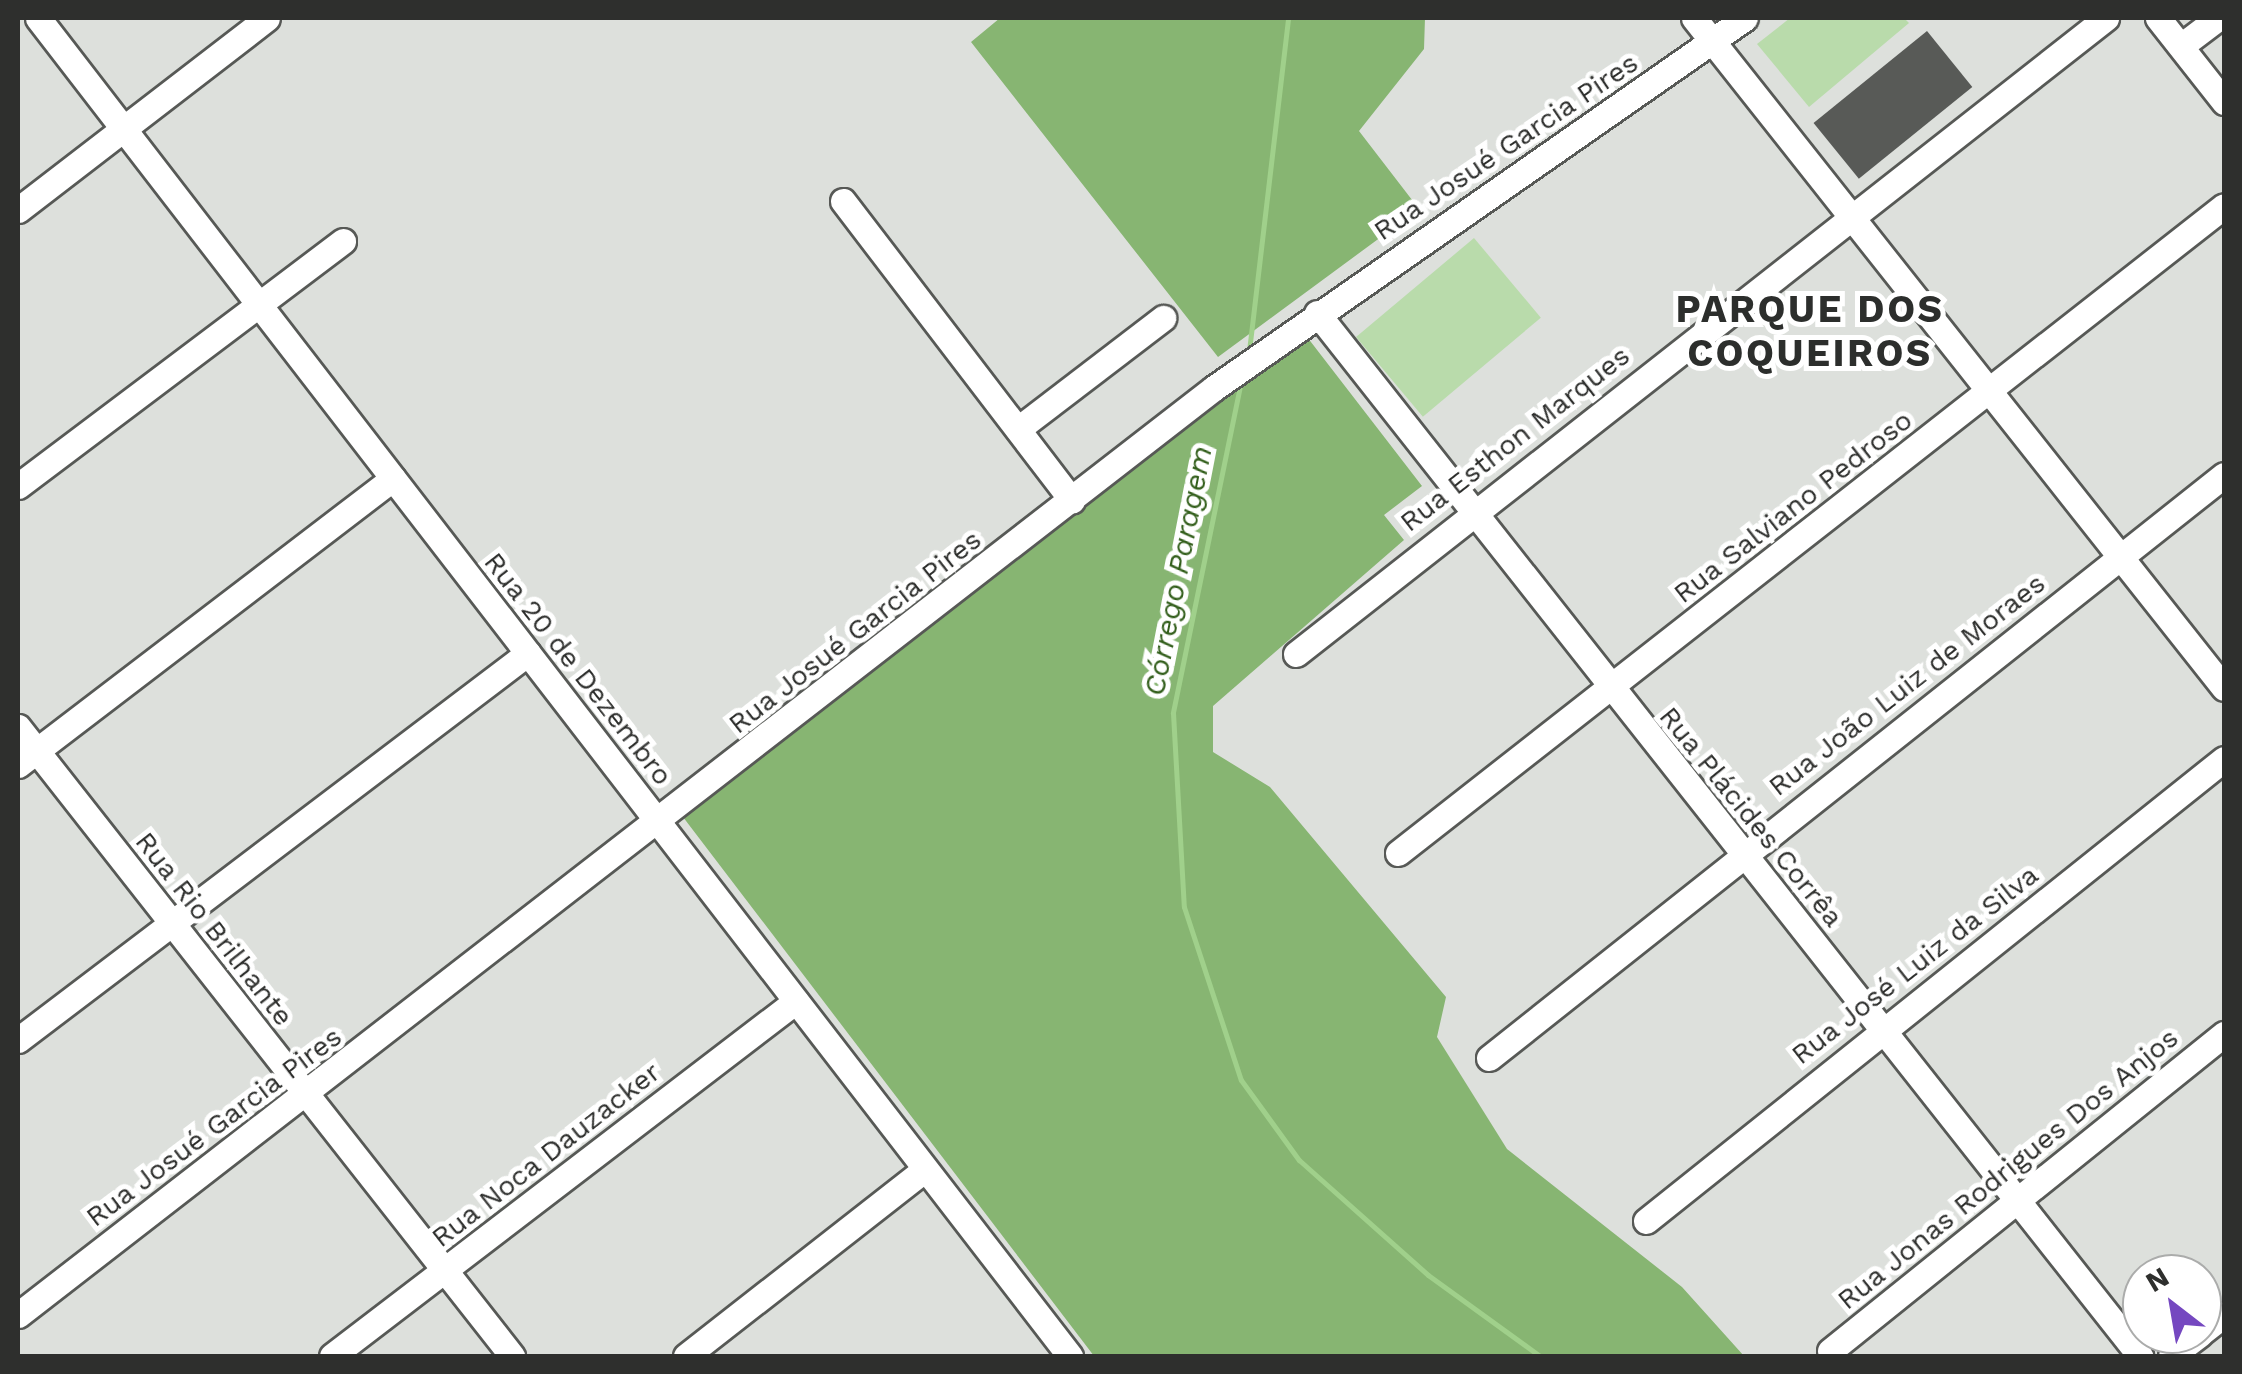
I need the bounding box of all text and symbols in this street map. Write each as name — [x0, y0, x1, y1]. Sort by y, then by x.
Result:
street label: Rua Josué Garcia Pires — [1367, 46, 1645, 248]
district label: PARQUE DOS COQUEIROS — [1676, 287, 1944, 376]
street label: Rua Esthon Marques — [1393, 339, 1637, 539]
street label: Rua Salviano Pedroso — [1667, 403, 1919, 611]
water label: Córrego Paragem — [1136, 443, 1220, 699]
street label: Rua Josué Garcia Pires — [721, 522, 989, 742]
street label: Rua 20 de Dezembro — [476, 546, 680, 792]
street label: Rua João Luiz de Moraes — [1762, 566, 2052, 804]
street label: Rua Plácides Corrêa — [1652, 700, 1850, 934]
street label: Rua Rio Brilhante — [128, 825, 300, 1033]
street label: Rua José Luiz da Silva — [1784, 858, 2046, 1072]
street label: Rua Josué Garcia Pires — [79, 1019, 349, 1235]
street label: Rua Jonas Rodrigues Dos Anjos — [1830, 1020, 2186, 1318]
street label: Rua Noca Dauzacker — [425, 1055, 667, 1255]
north arrow — [2122, 1254, 2222, 1354]
text: N — [2140, 1260, 2175, 1299]

